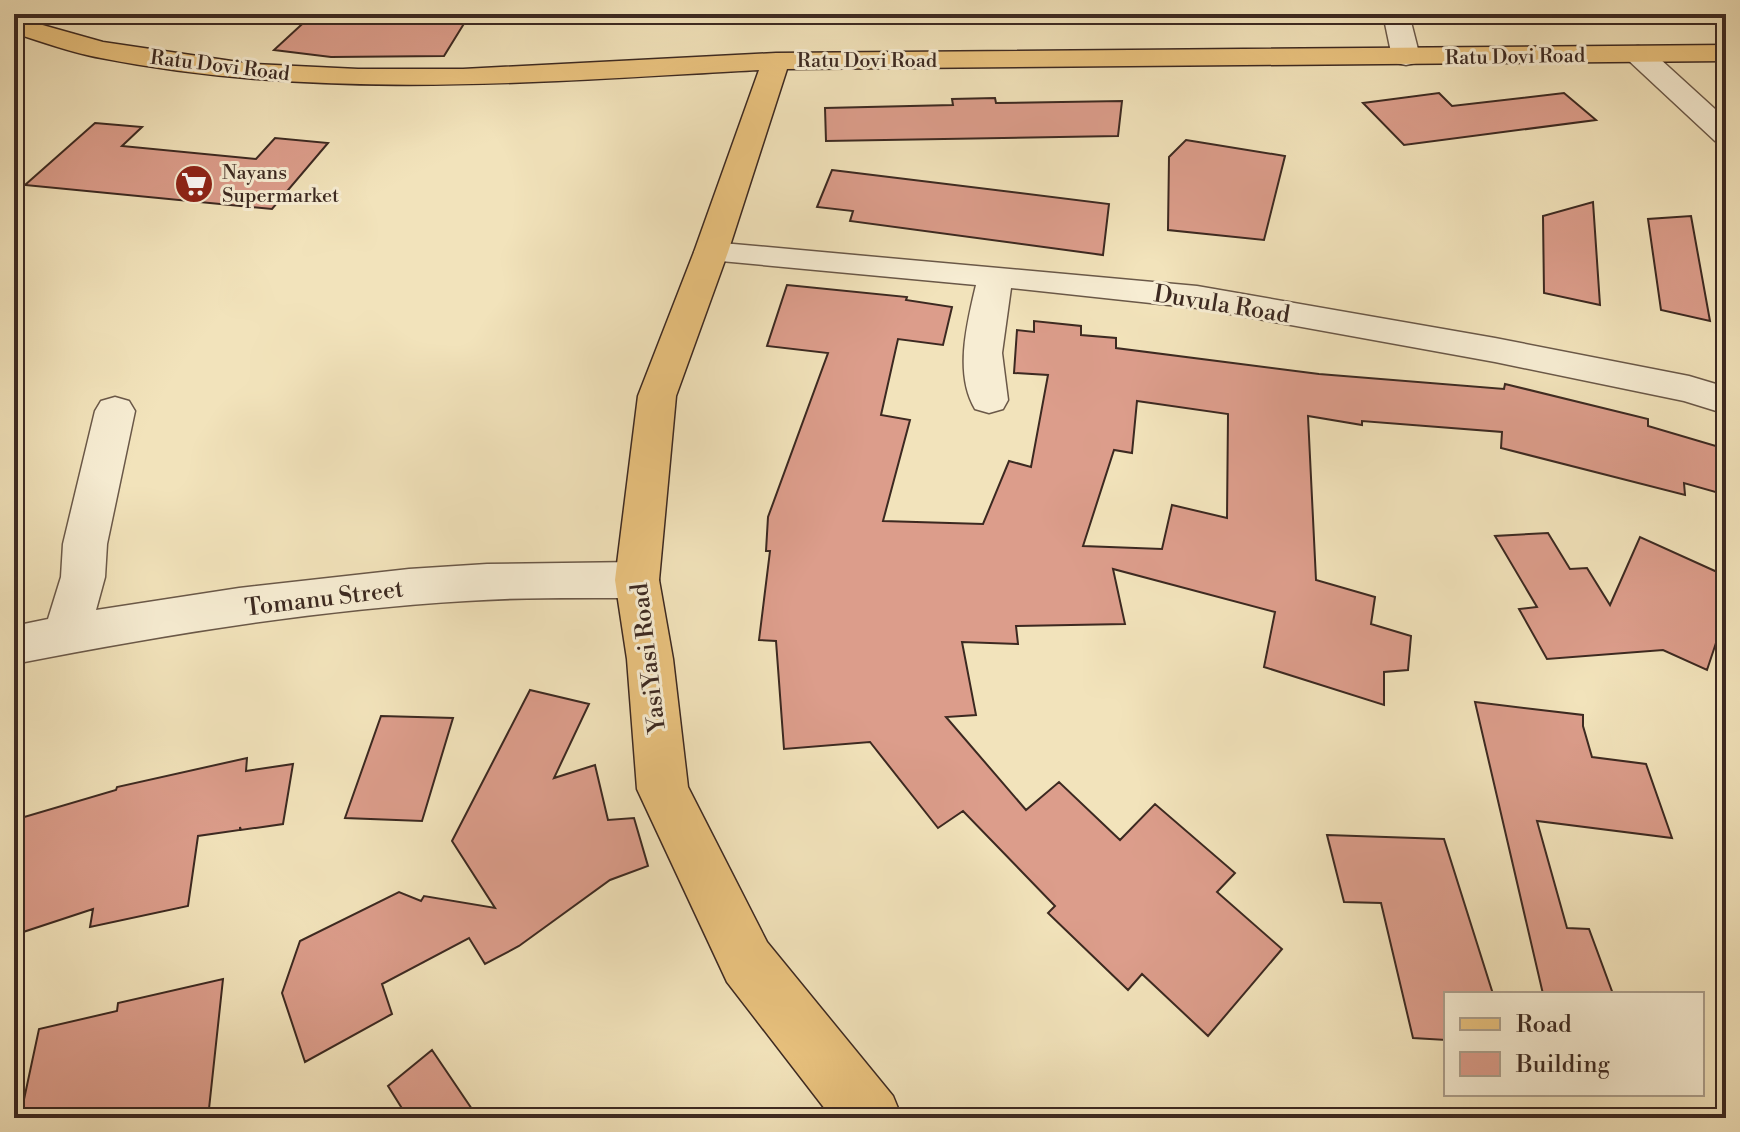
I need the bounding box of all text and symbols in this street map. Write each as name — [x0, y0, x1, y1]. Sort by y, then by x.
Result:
street label: Ratu Dovi Road — [1445, 44, 1586, 71]
street label: Ratu Dovi Road — [149, 46, 292, 88]
street label: Ratu Dovi Road — [797, 49, 938, 74]
place label: Nayans Supermarket — [222, 161, 339, 209]
supermarket icon: Nayans Supermarket — [173, 163, 215, 205]
street label: Duvula Road — [1151, 279, 1293, 331]
street label: Tomanu Street — [243, 574, 406, 624]
street label: YasiYasi Road — [625, 581, 673, 737]
legend — [1444, 992, 1704, 1096]
text: Road — [1516, 1010, 1572, 1040]
text: Building — [1515, 1050, 1610, 1080]

